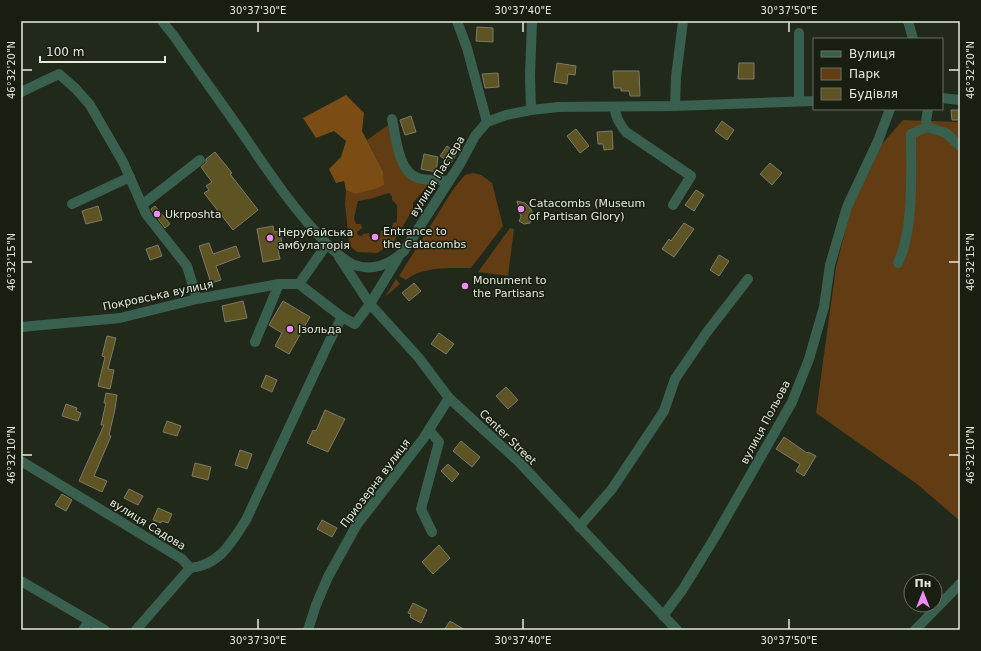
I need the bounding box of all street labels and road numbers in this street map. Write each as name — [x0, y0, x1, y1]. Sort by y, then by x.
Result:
street label: вулиця Пастера — [407, 133, 468, 219]
street label: Покровська вулиця — [102, 277, 214, 314]
street label: вулиця Польова — [738, 378, 793, 466]
street label: Center Street — [477, 407, 539, 468]
street label: Приозерна вулиця — [338, 436, 413, 530]
street label: вулиця Садова — [107, 496, 188, 553]

